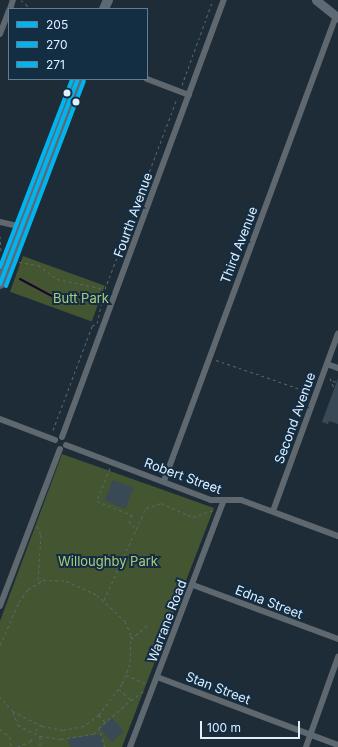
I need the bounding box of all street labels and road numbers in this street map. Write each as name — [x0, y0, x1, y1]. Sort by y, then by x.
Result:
street label: Fourth Avenue — [110, 171, 156, 259]
street label: Third Avenue — [217, 204, 261, 286]
street label: Second Avenue — [271, 370, 319, 466]
street label: Robert Street — [142, 455, 224, 497]
street label: Warrane Road — [144, 578, 190, 664]
street label: Edna Street — [233, 582, 305, 622]
street label: Stan Street — [183, 669, 253, 707]

